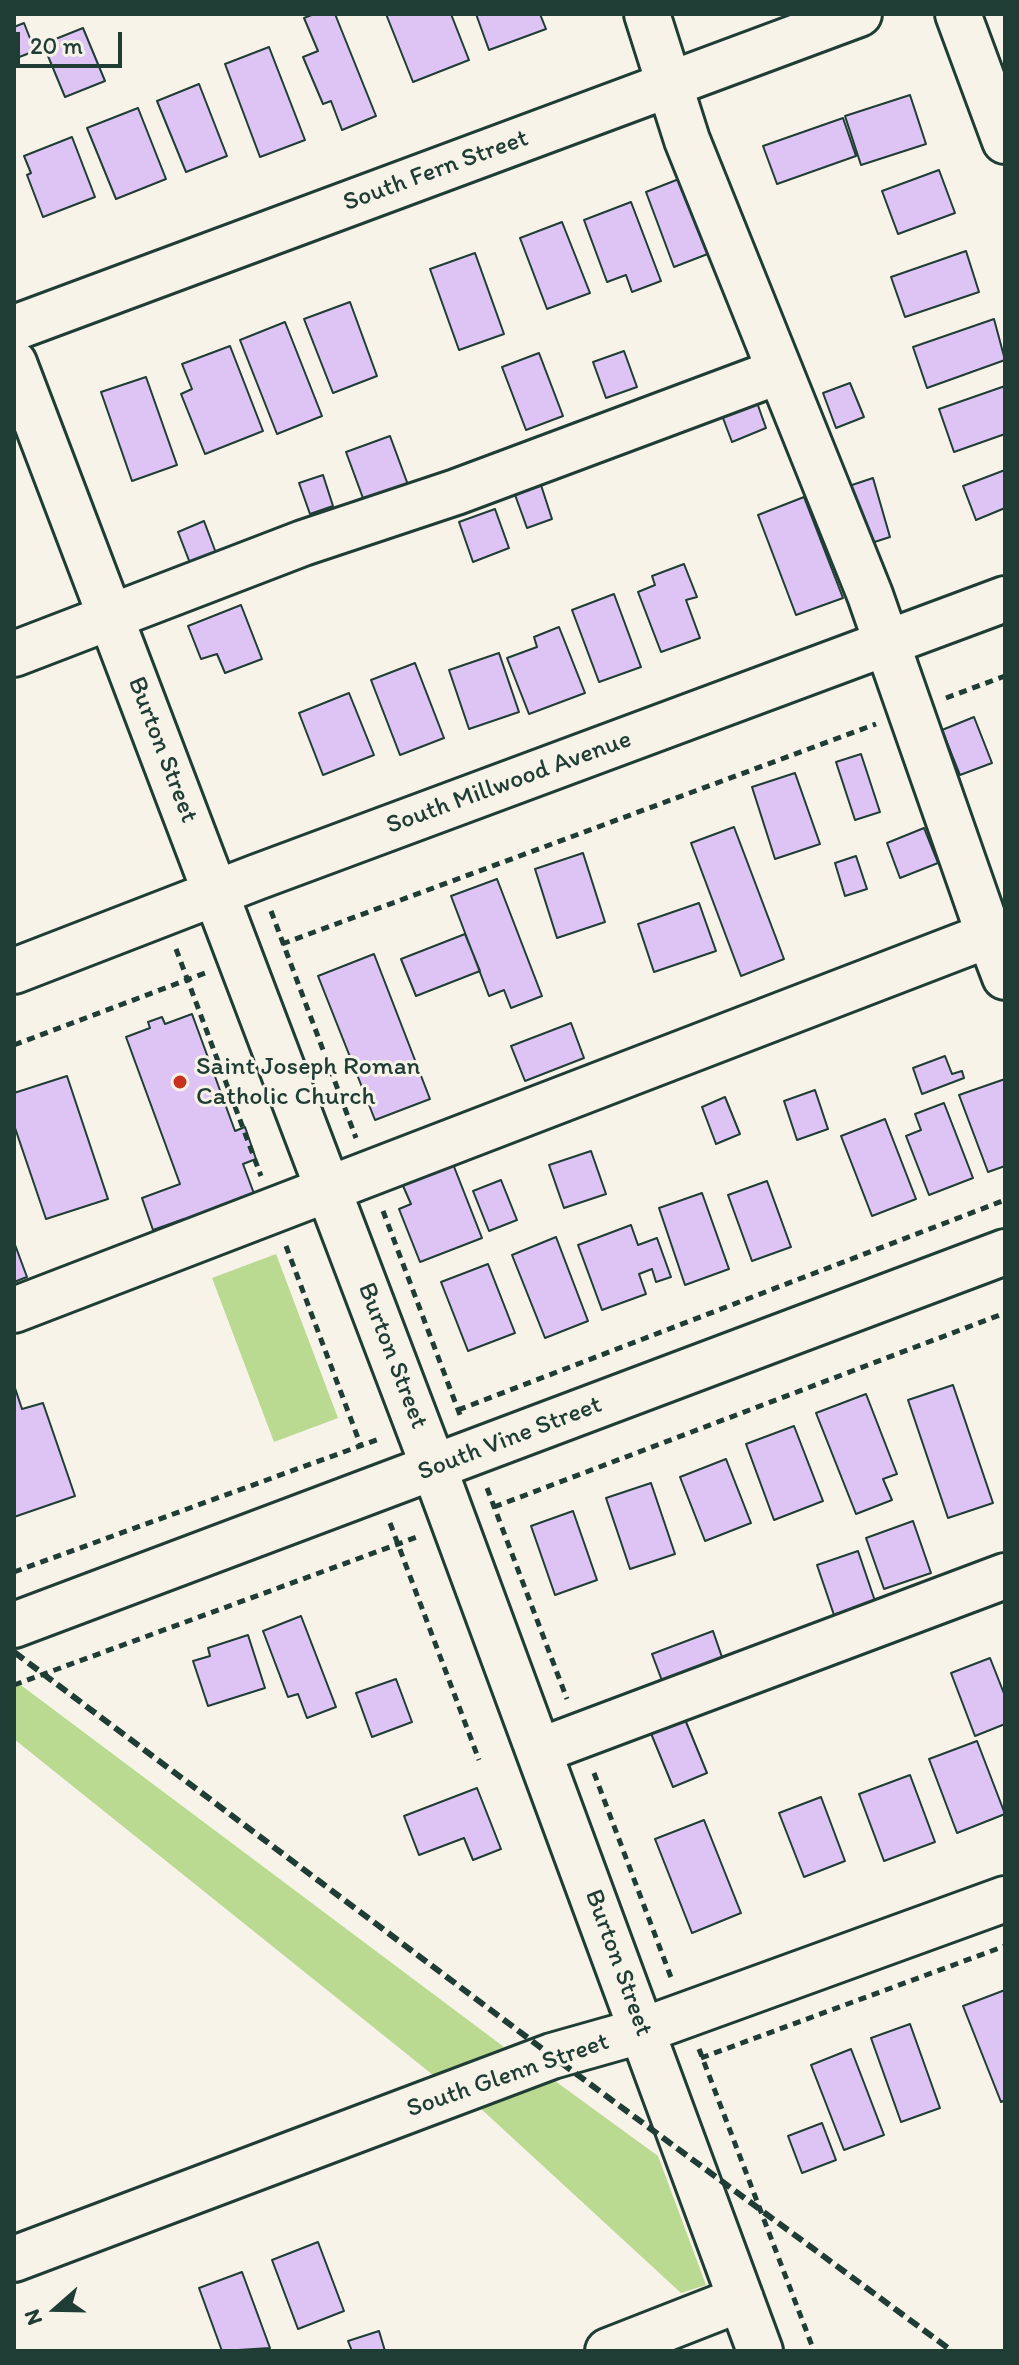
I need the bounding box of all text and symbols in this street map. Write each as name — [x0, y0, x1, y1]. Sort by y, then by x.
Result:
scale bar — [20, 16, 126, 66]
text: 20 m — [30, 31, 83, 60]
street label: South Fern Street — [339, 123, 533, 219]
street label: Burton Street — [120, 673, 204, 827]
street label: South Millwood Avenue — [382, 724, 636, 842]
place label: Saint Joseph Roman Catholic Church — [196, 1051, 420, 1112]
marker: Saint Joseph Roman Catholic Church — [171, 1073, 189, 1091]
street label: Burton Street — [350, 1279, 434, 1433]
street label: South Vine Street — [414, 1390, 606, 1488]
street label: Burton Street — [577, 1885, 659, 2041]
street label: South Glenn Street — [403, 2027, 613, 2125]
north arrow — [16, 2269, 96, 2349]
text: N — [18, 2306, 48, 2329]

